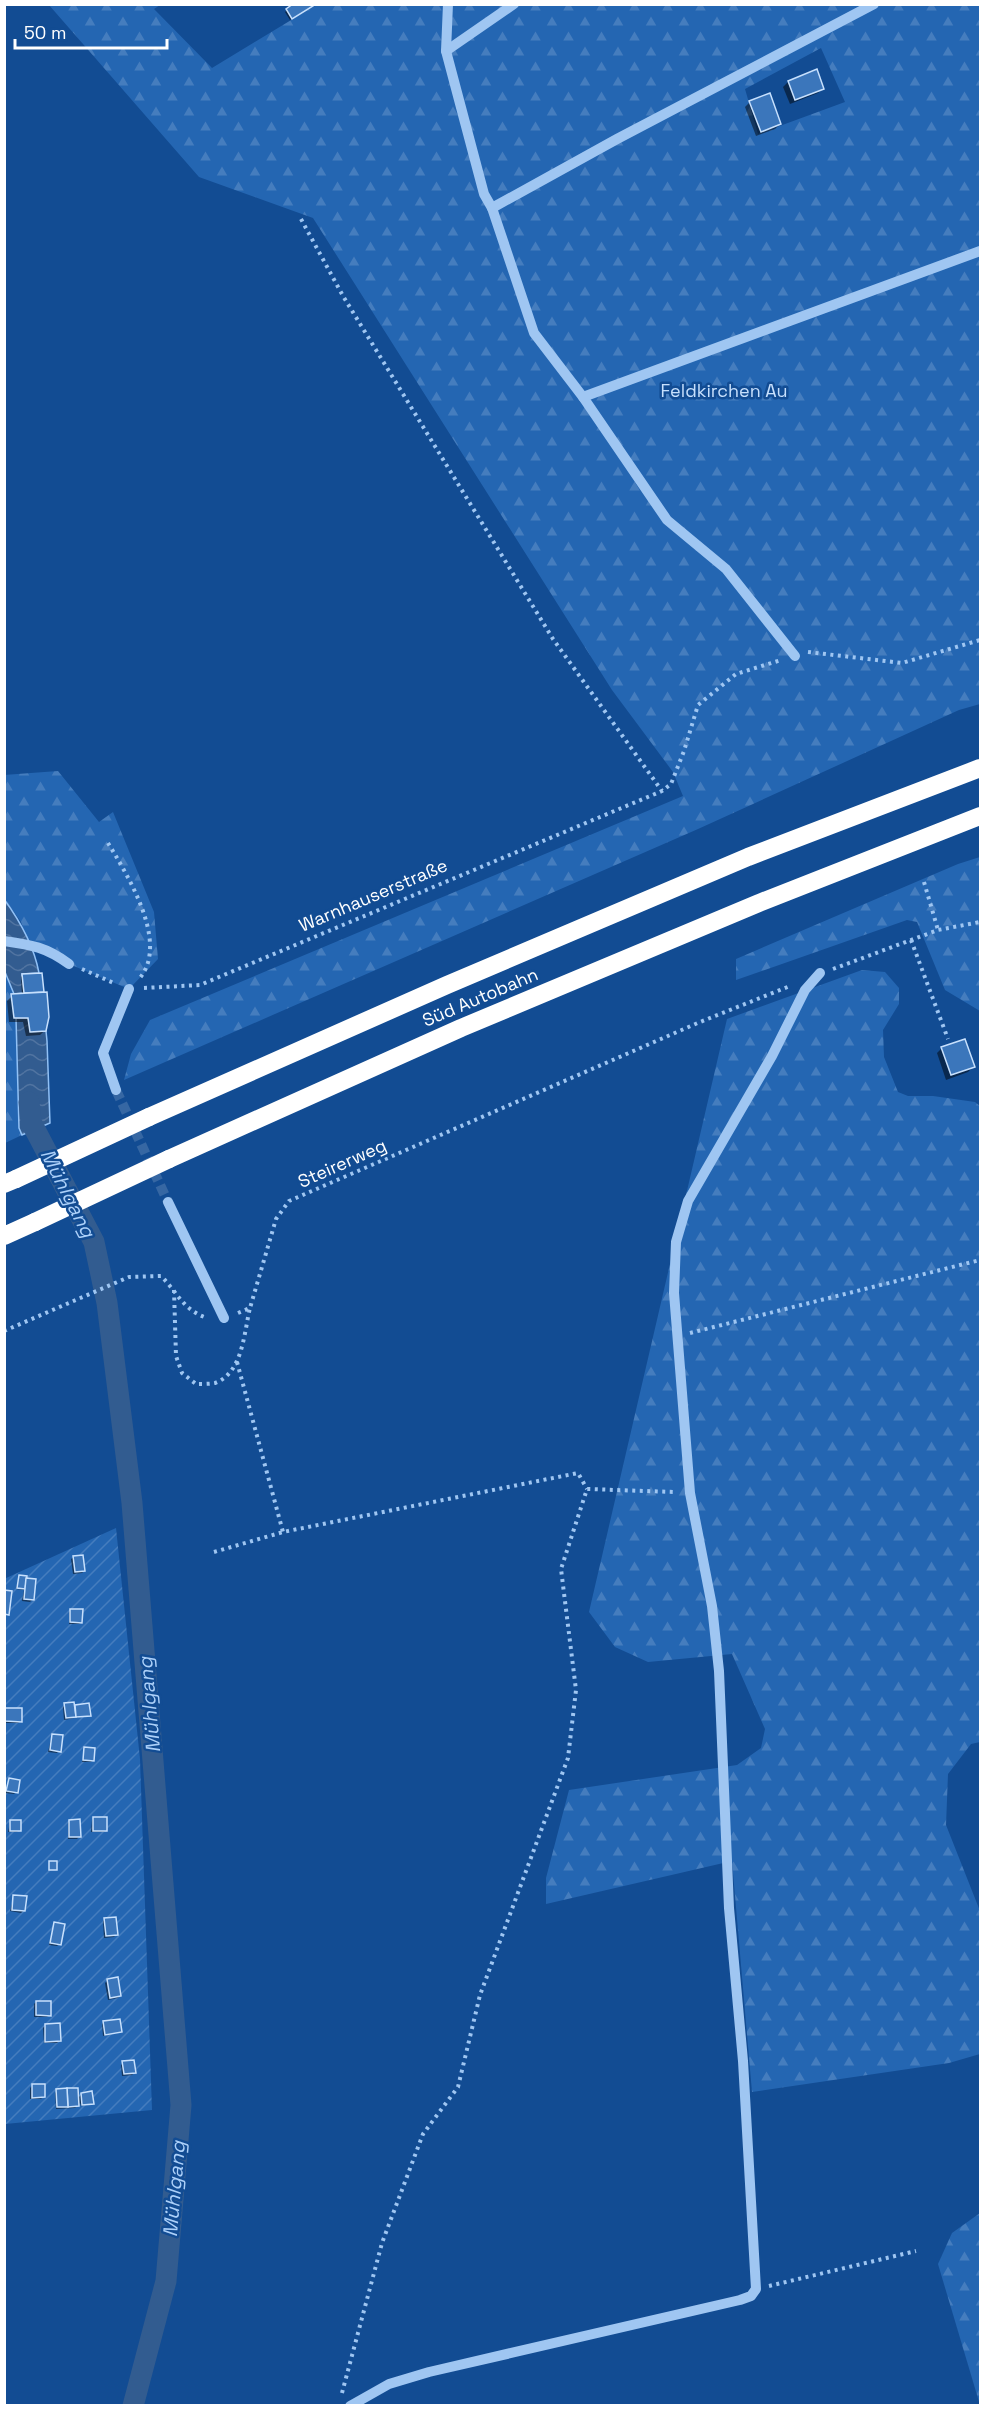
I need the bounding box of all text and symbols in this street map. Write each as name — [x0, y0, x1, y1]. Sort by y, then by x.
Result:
scale bar — [15, 12, 166, 50]
text: 50 m — [24, 21, 66, 44]
park label: Feldkirchen Au — [660, 379, 788, 402]
street label: Warnhauserstraße — [295, 853, 451, 937]
street label: Süd Autobahn — [419, 962, 541, 1032]
street label: Steirerweg — [294, 1133, 390, 1193]
water label: Mühlgang — [35, 1144, 102, 1243]
water label: Mühlgang — [132, 1655, 166, 1754]
water label: Mühlgang — [157, 2139, 191, 2238]

